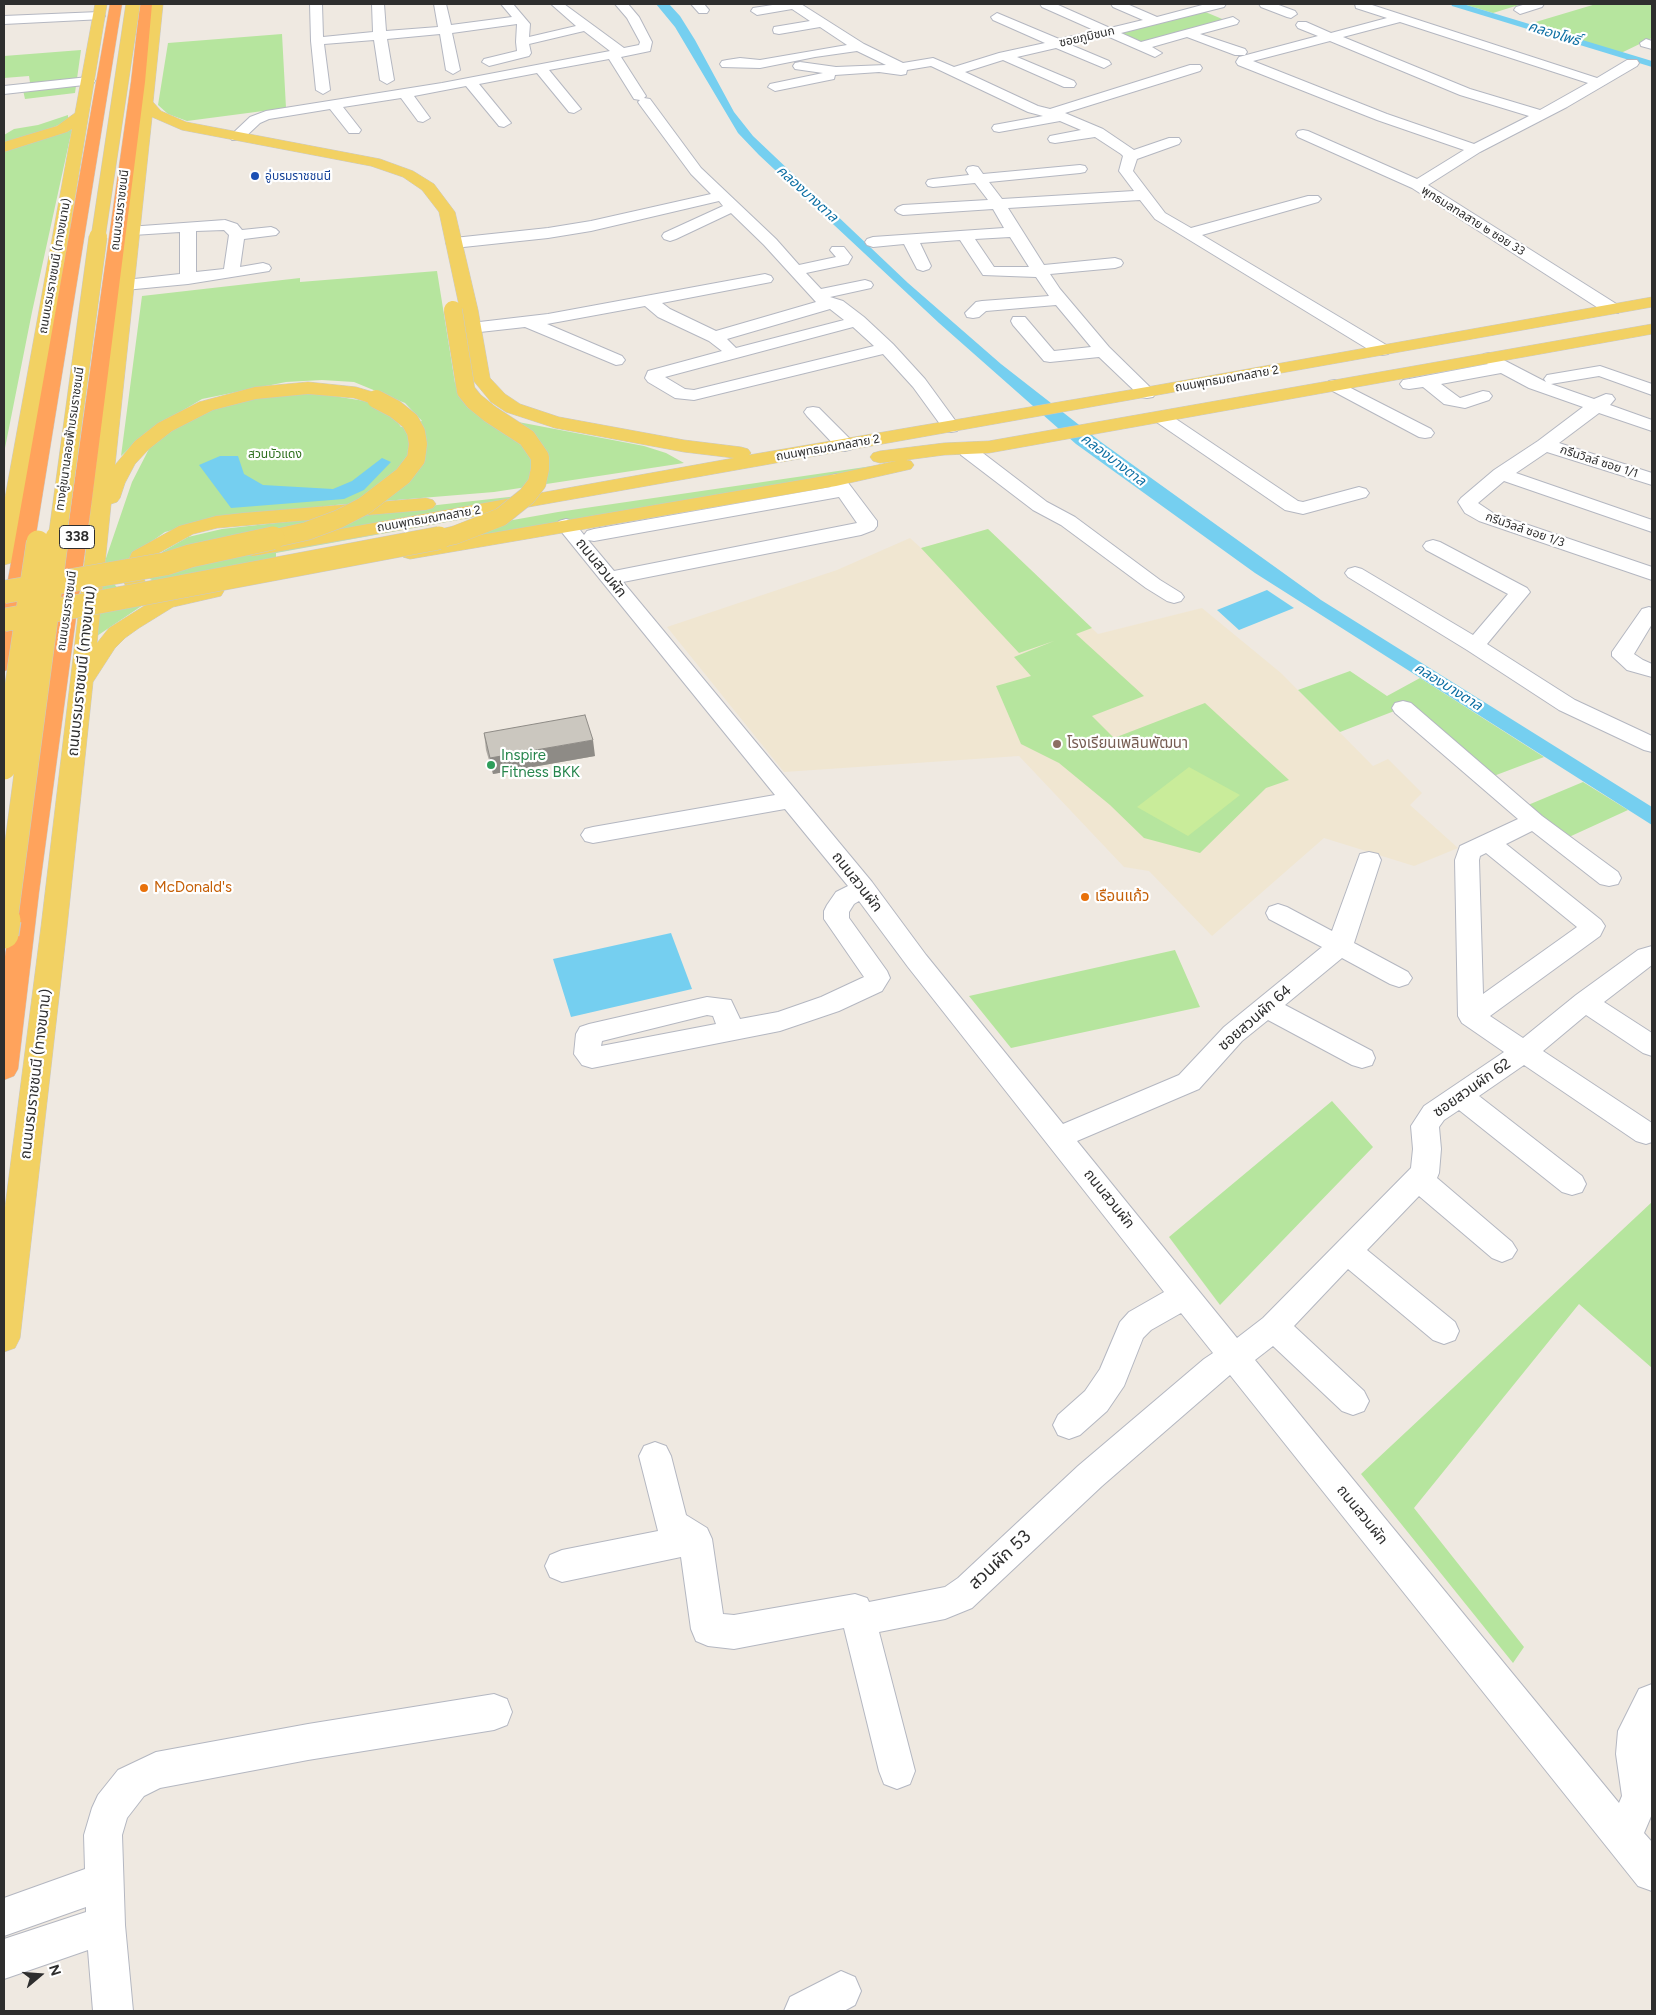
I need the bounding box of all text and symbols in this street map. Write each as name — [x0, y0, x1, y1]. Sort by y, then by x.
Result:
water label: คลองโพธิ์ — [1526, 18, 1582, 50]
street label: ซอยภูมิชนก — [1058, 24, 1116, 50]
water label: คลองบางตาล — [773, 162, 841, 226]
street label: ถนนบรมราชชนนี — [108, 169, 132, 251]
place label: อู่บรมราชชนนี — [265, 169, 331, 183]
marker: อู่บรมราชชนนี — [249, 170, 261, 182]
street label: พุทธมลฑลสาย ๒ ซอย 33 — [1418, 183, 1528, 259]
street label: ถนนบรมราชชนนี (ทางขนาน) — [36, 197, 74, 335]
street label: ถนนพุทธมณฑลสาย 2 — [1174, 363, 1280, 395]
street label: ทางคู่ขนานลอยฟ้าบรมราชชนนี — [53, 366, 87, 512]
water label: คลองบางตาล — [1077, 430, 1149, 490]
street label: ถนนพุทธมณฑลสาย 2 — [775, 432, 881, 464]
street label: กรีนวิลล์ ซอย 1/1 — [1558, 443, 1640, 481]
park label: สวนบัวแดง — [248, 447, 302, 461]
street label: ถนนพุทธมณฑลสาย 2 — [376, 503, 482, 535]
street label: กรีนวิลล์ ซอย 1/3 — [1484, 510, 1566, 550]
road number: 338 — [60, 526, 94, 548]
street label: ถนนสวนผัก — [572, 535, 630, 601]
street label: ถนนบรมราชชนนี — [54, 570, 80, 652]
street label: ถนนบรมราชชนนี (ทางขนาน) — [64, 585, 100, 757]
water label: คลองบางตาล — [1411, 660, 1485, 714]
place label: โรงเรียนเพลินพัฒนา — [1067, 735, 1188, 753]
marker: โรงเรียนเพลินพัฒนา — [1051, 738, 1063, 750]
place label: Inspire Fitness BKK — [501, 747, 580, 782]
marker: Inspire Fitness BKK — [485, 759, 497, 771]
street label: ถนนสวนผัก — [828, 848, 886, 916]
place label: McDonald's — [154, 879, 232, 897]
marker: McDonald's — [138, 882, 150, 894]
place label: เรือนแก้ว — [1095, 888, 1149, 906]
marker: เรือนแก้ว — [1079, 891, 1091, 903]
street label: ซอยสวนผัก 64 — [1215, 981, 1295, 1055]
street label: ถนนบรมราชชนนี (ทางขนาน) — [17, 988, 55, 1160]
street label: ซอยสวนผัก 62 — [1430, 1055, 1514, 1121]
street label: ถนนสวนผัก — [1080, 1166, 1138, 1232]
street label: ถนนสวนผัก — [1333, 1482, 1391, 1548]
street label: สวนผัก 53 — [964, 1526, 1036, 1594]
north arrow — [15, 1950, 65, 2000]
text: N — [45, 1962, 64, 1978]

